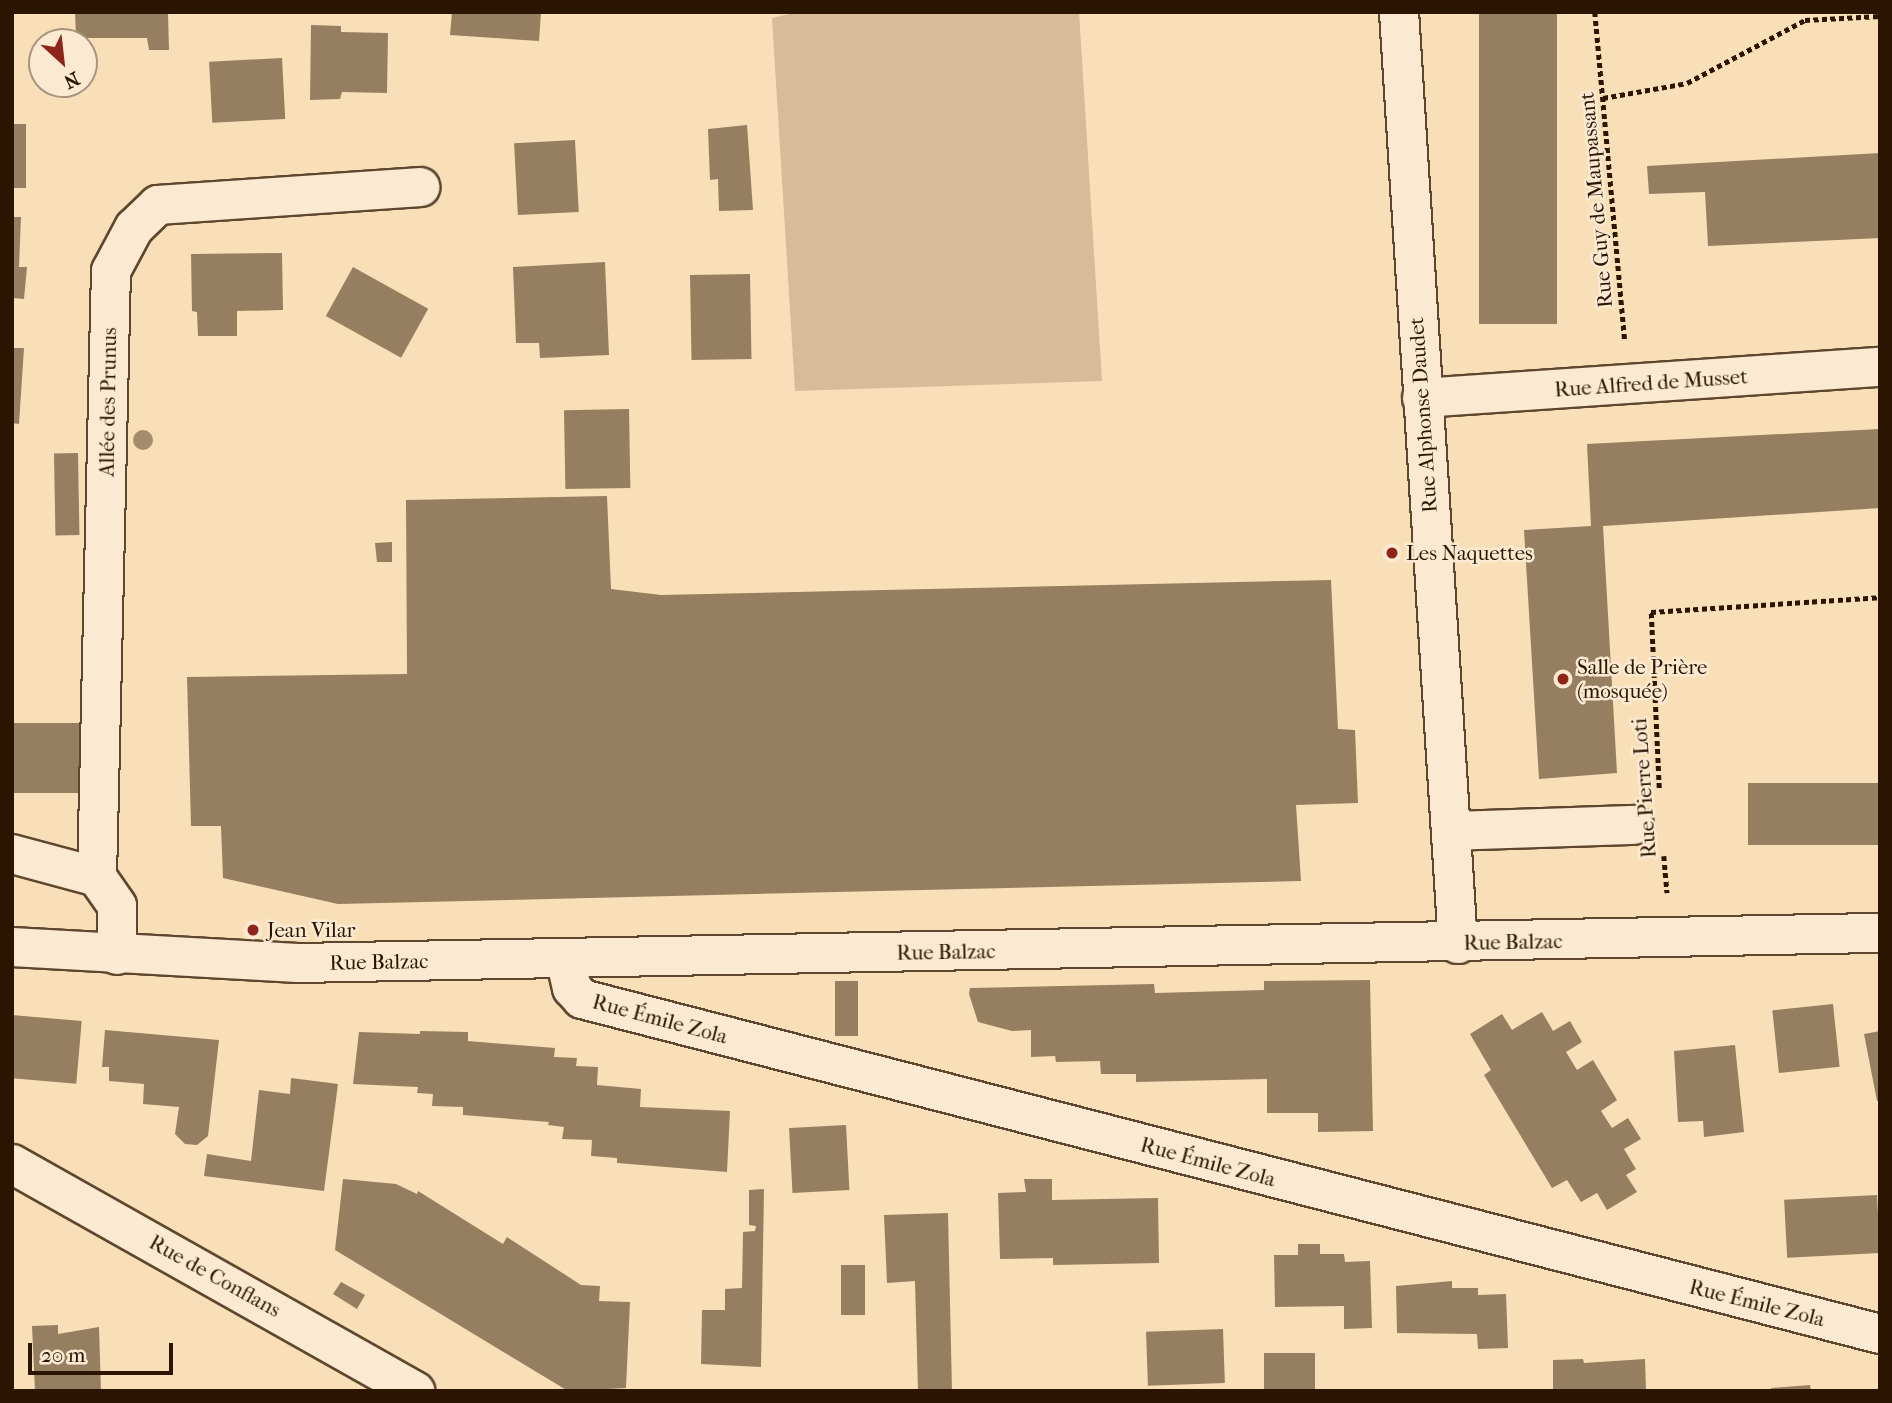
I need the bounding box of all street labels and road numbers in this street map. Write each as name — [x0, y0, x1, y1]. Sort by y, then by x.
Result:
street label: Rue Guy de Maupassant — [1574, 91, 1618, 309]
street label: Rue Alphonse Daudet — [1404, 316, 1442, 514]
street label: Allée des Prunus — [94, 327, 122, 477]
street label: Rue Alfred de Musset — [1554, 364, 1748, 402]
street label: Rue Pierre Loti — [1627, 717, 1661, 859]
street label: Rue Balzac — [1463, 929, 1563, 955]
street label: Rue Balzac — [896, 939, 996, 965]
street label: Rue Balzac — [329, 949, 429, 975]
street label: Rue Émile Zola — [590, 989, 730, 1049]
street label: Rue Émile Zola — [1138, 1132, 1278, 1192]
street label: Rue de Conflans — [145, 1229, 285, 1323]
street label: Rue Émile Zola — [1687, 1274, 1827, 1332]

